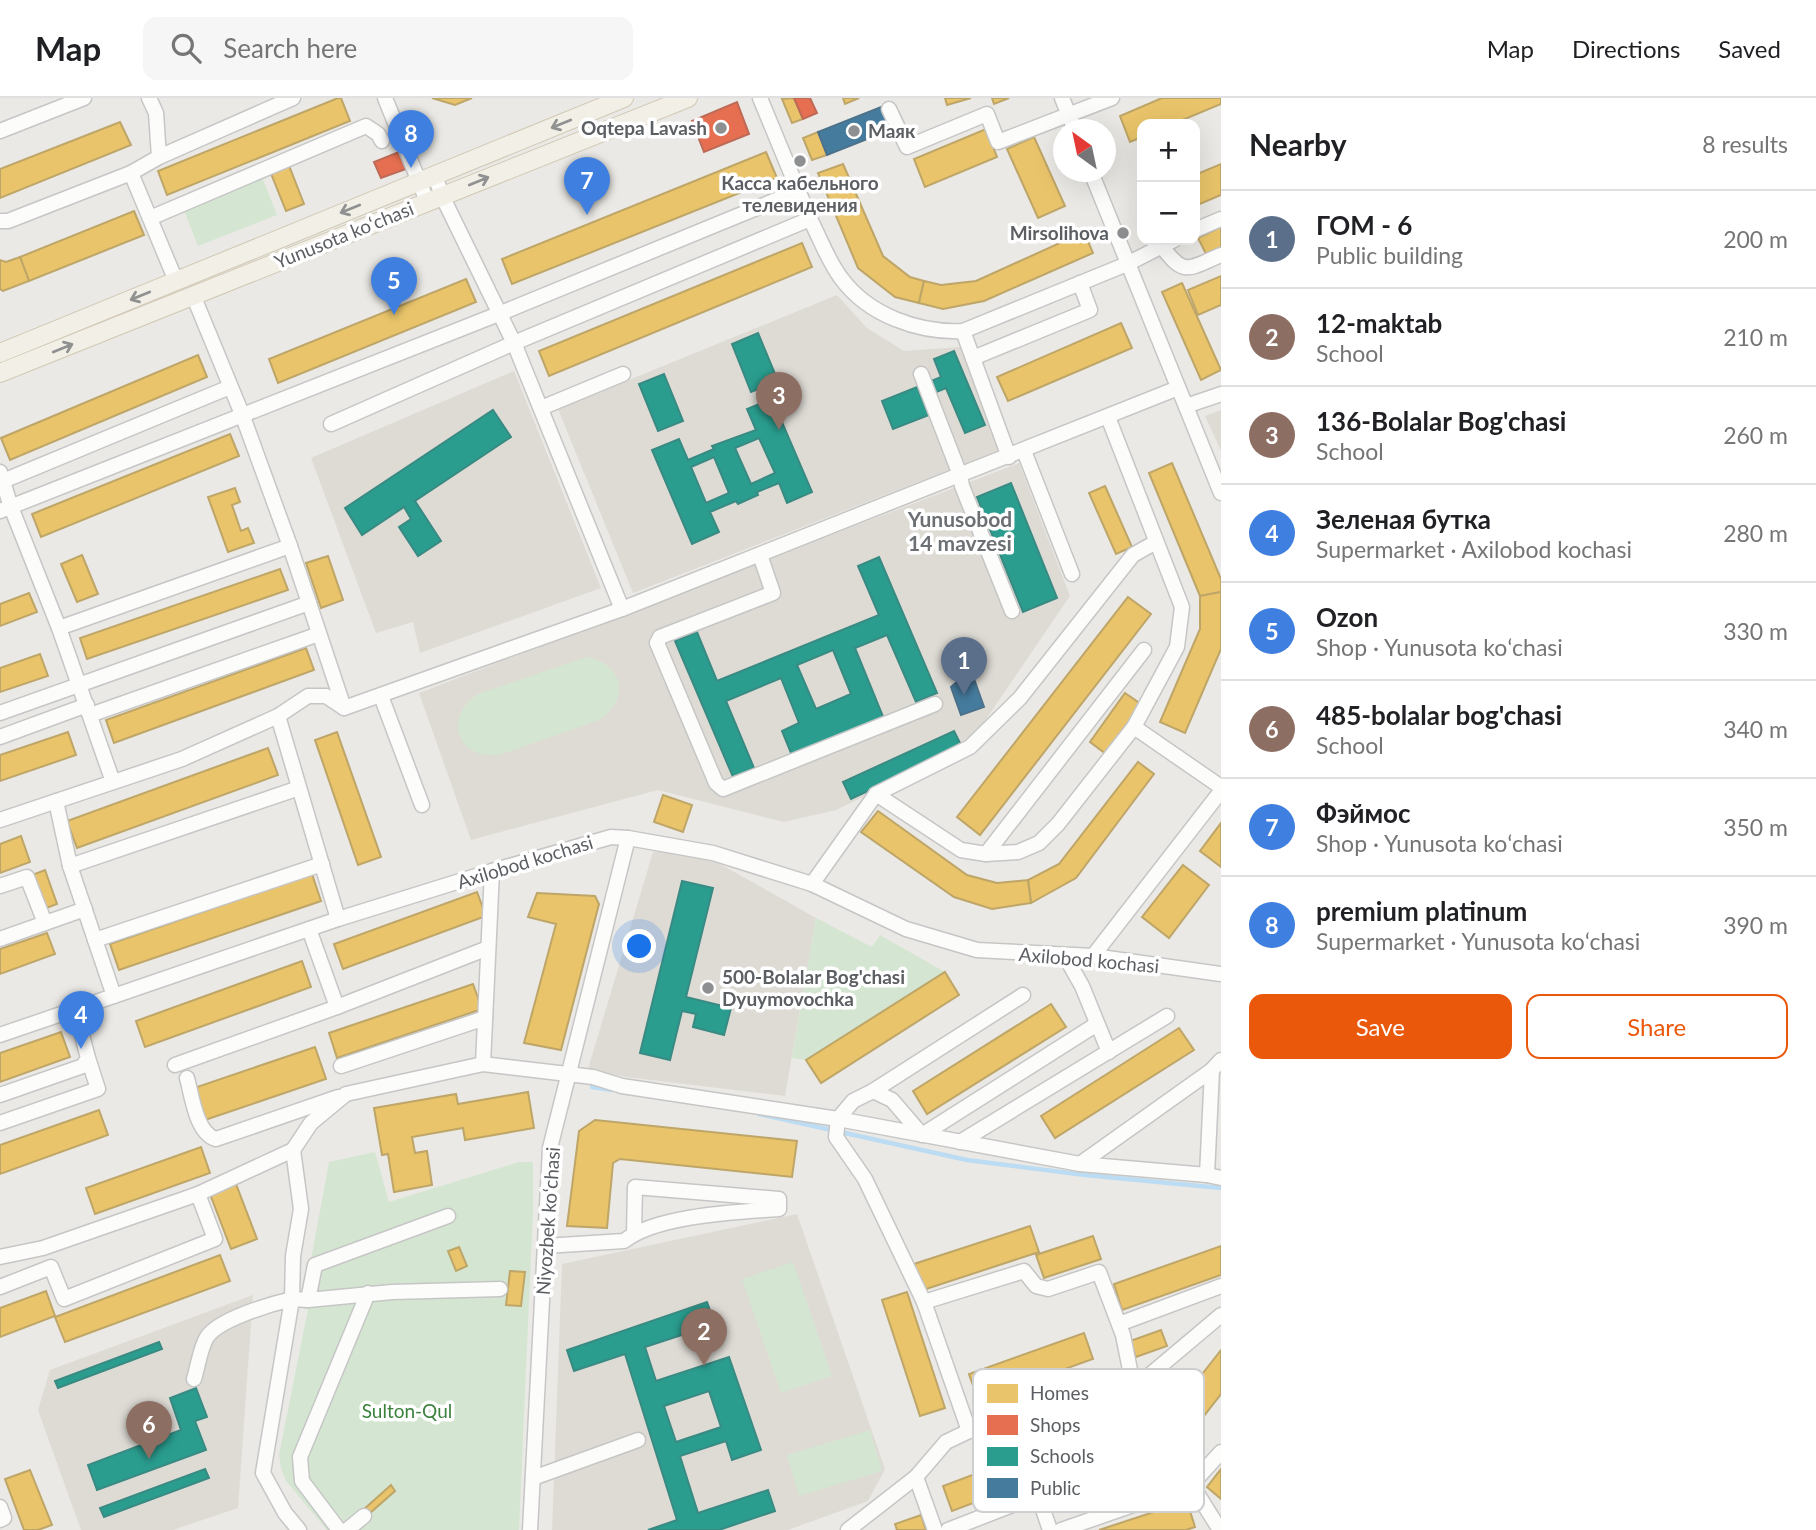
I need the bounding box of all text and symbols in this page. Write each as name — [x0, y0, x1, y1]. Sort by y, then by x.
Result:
search box — [143, 17, 633, 80]
text: Map — [35, 28, 101, 68]
icon: search — [167, 29, 205, 67]
text: Search here — [223, 32, 357, 64]
text: Map — [1487, 34, 1534, 63]
text: Directions — [1572, 34, 1680, 63]
text: Saved — [1718, 34, 1781, 63]
pin: 8 — [388, 110, 434, 168]
place label: Oqtepa Lavash — [581, 116, 707, 139]
one-way arrow — [551, 118, 572, 131]
place label: Маяк — [868, 119, 916, 142]
north arrow — [1053, 119, 1116, 182]
map controls — [1137, 119, 1200, 245]
button: + — [1137, 119, 1200, 182]
marker: Oqtepa Lavash — [713, 120, 729, 136]
marker: Маяк — [846, 123, 862, 139]
text: Nearby — [1249, 126, 1347, 162]
text: 8 results — [1702, 130, 1788, 158]
marker: Касса кабельного телевидения — [792, 153, 808, 169]
pin: 7 — [564, 157, 610, 215]
place label: Касса кабельного телевидения — [721, 171, 879, 216]
one-way arrow — [468, 173, 489, 186]
button: − — [1137, 182, 1200, 245]
street label: Yunusota koʻchasi — [271, 196, 417, 273]
one-way arrow — [340, 204, 361, 217]
text: ГОМ - 6 — [1316, 209, 1412, 241]
place label: Mirsolihova — [1010, 221, 1109, 244]
marker: Mirsolihova — [1115, 225, 1131, 241]
text: 1 — [1265, 225, 1279, 253]
text: 200 m — [1723, 225, 1788, 253]
text: Public building — [1316, 241, 1463, 269]
pin: 5 — [371, 257, 417, 315]
one-way arrow — [129, 290, 151, 303]
text: 12-maktab — [1316, 307, 1442, 339]
text: 2 — [1265, 323, 1279, 351]
text: 210 m — [1723, 323, 1788, 351]
text: School — [1316, 339, 1384, 367]
one-way arrow — [52, 340, 74, 353]
pin: 3 — [756, 372, 802, 430]
text: 136-Bolalar Bog'chasi — [1316, 405, 1566, 437]
text: 3 — [1265, 421, 1279, 449]
text: 260 m — [1723, 421, 1788, 449]
text: School — [1316, 437, 1384, 465]
text: Зеленая бутка — [1316, 503, 1491, 535]
district label: Yunusobod 14 mavzesi — [907, 506, 1012, 555]
text: 4 — [1265, 519, 1279, 547]
text: 280 m — [1723, 519, 1788, 547]
text: Supermarket · Axilobod kochasi — [1316, 535, 1632, 563]
text: Ozon — [1316, 601, 1378, 633]
text: 5 — [1265, 617, 1279, 645]
text: 330 m — [1723, 617, 1788, 645]
text: Shop · Yunusota koʻchasi — [1316, 633, 1563, 661]
pin: 1 — [941, 637, 987, 695]
text: 485-bolalar bog'chasi — [1316, 699, 1562, 731]
text: 6 — [1265, 715, 1279, 743]
text: 340 m — [1723, 715, 1788, 743]
text: School — [1316, 731, 1384, 759]
text: Фэймос — [1316, 797, 1411, 829]
text: 7 — [1265, 813, 1279, 841]
text: 350 m — [1723, 813, 1788, 841]
text: Shop · Yunusota koʻchasi — [1316, 829, 1563, 857]
street label: Axilobod kochasi — [454, 830, 596, 893]
text: premium platinum — [1316, 895, 1527, 927]
text: 8 — [1265, 911, 1279, 939]
text: 390 m — [1723, 911, 1788, 939]
text: Supermarket · Yunusota koʻchasi — [1316, 927, 1640, 955]
your location — [622, 929, 656, 963]
street label: Axilobod kochasi — [1018, 942, 1160, 977]
place label: 500-Bolalar Bog'chasi Dyuymovochka — [722, 965, 905, 1010]
marker: 500-Bolalar Bog'chasi Dyuymovochka — [700, 980, 716, 996]
pin: 4 — [58, 991, 104, 1049]
button: Save — [1249, 994, 1512, 1059]
button: Share — [1526, 994, 1788, 1059]
street label: Niyozbek koʻchasi — [531, 1146, 564, 1296]
pin: 2 — [681, 1308, 727, 1366]
legend — [973, 1369, 1204, 1512]
text: Homes — [1030, 1381, 1089, 1404]
park label: Sulton-Qul — [362, 1399, 452, 1422]
pin: 6 — [126, 1401, 172, 1459]
text: Shops — [1030, 1413, 1080, 1436]
text: Schools — [1030, 1444, 1094, 1467]
text: Public — [1030, 1476, 1081, 1499]

